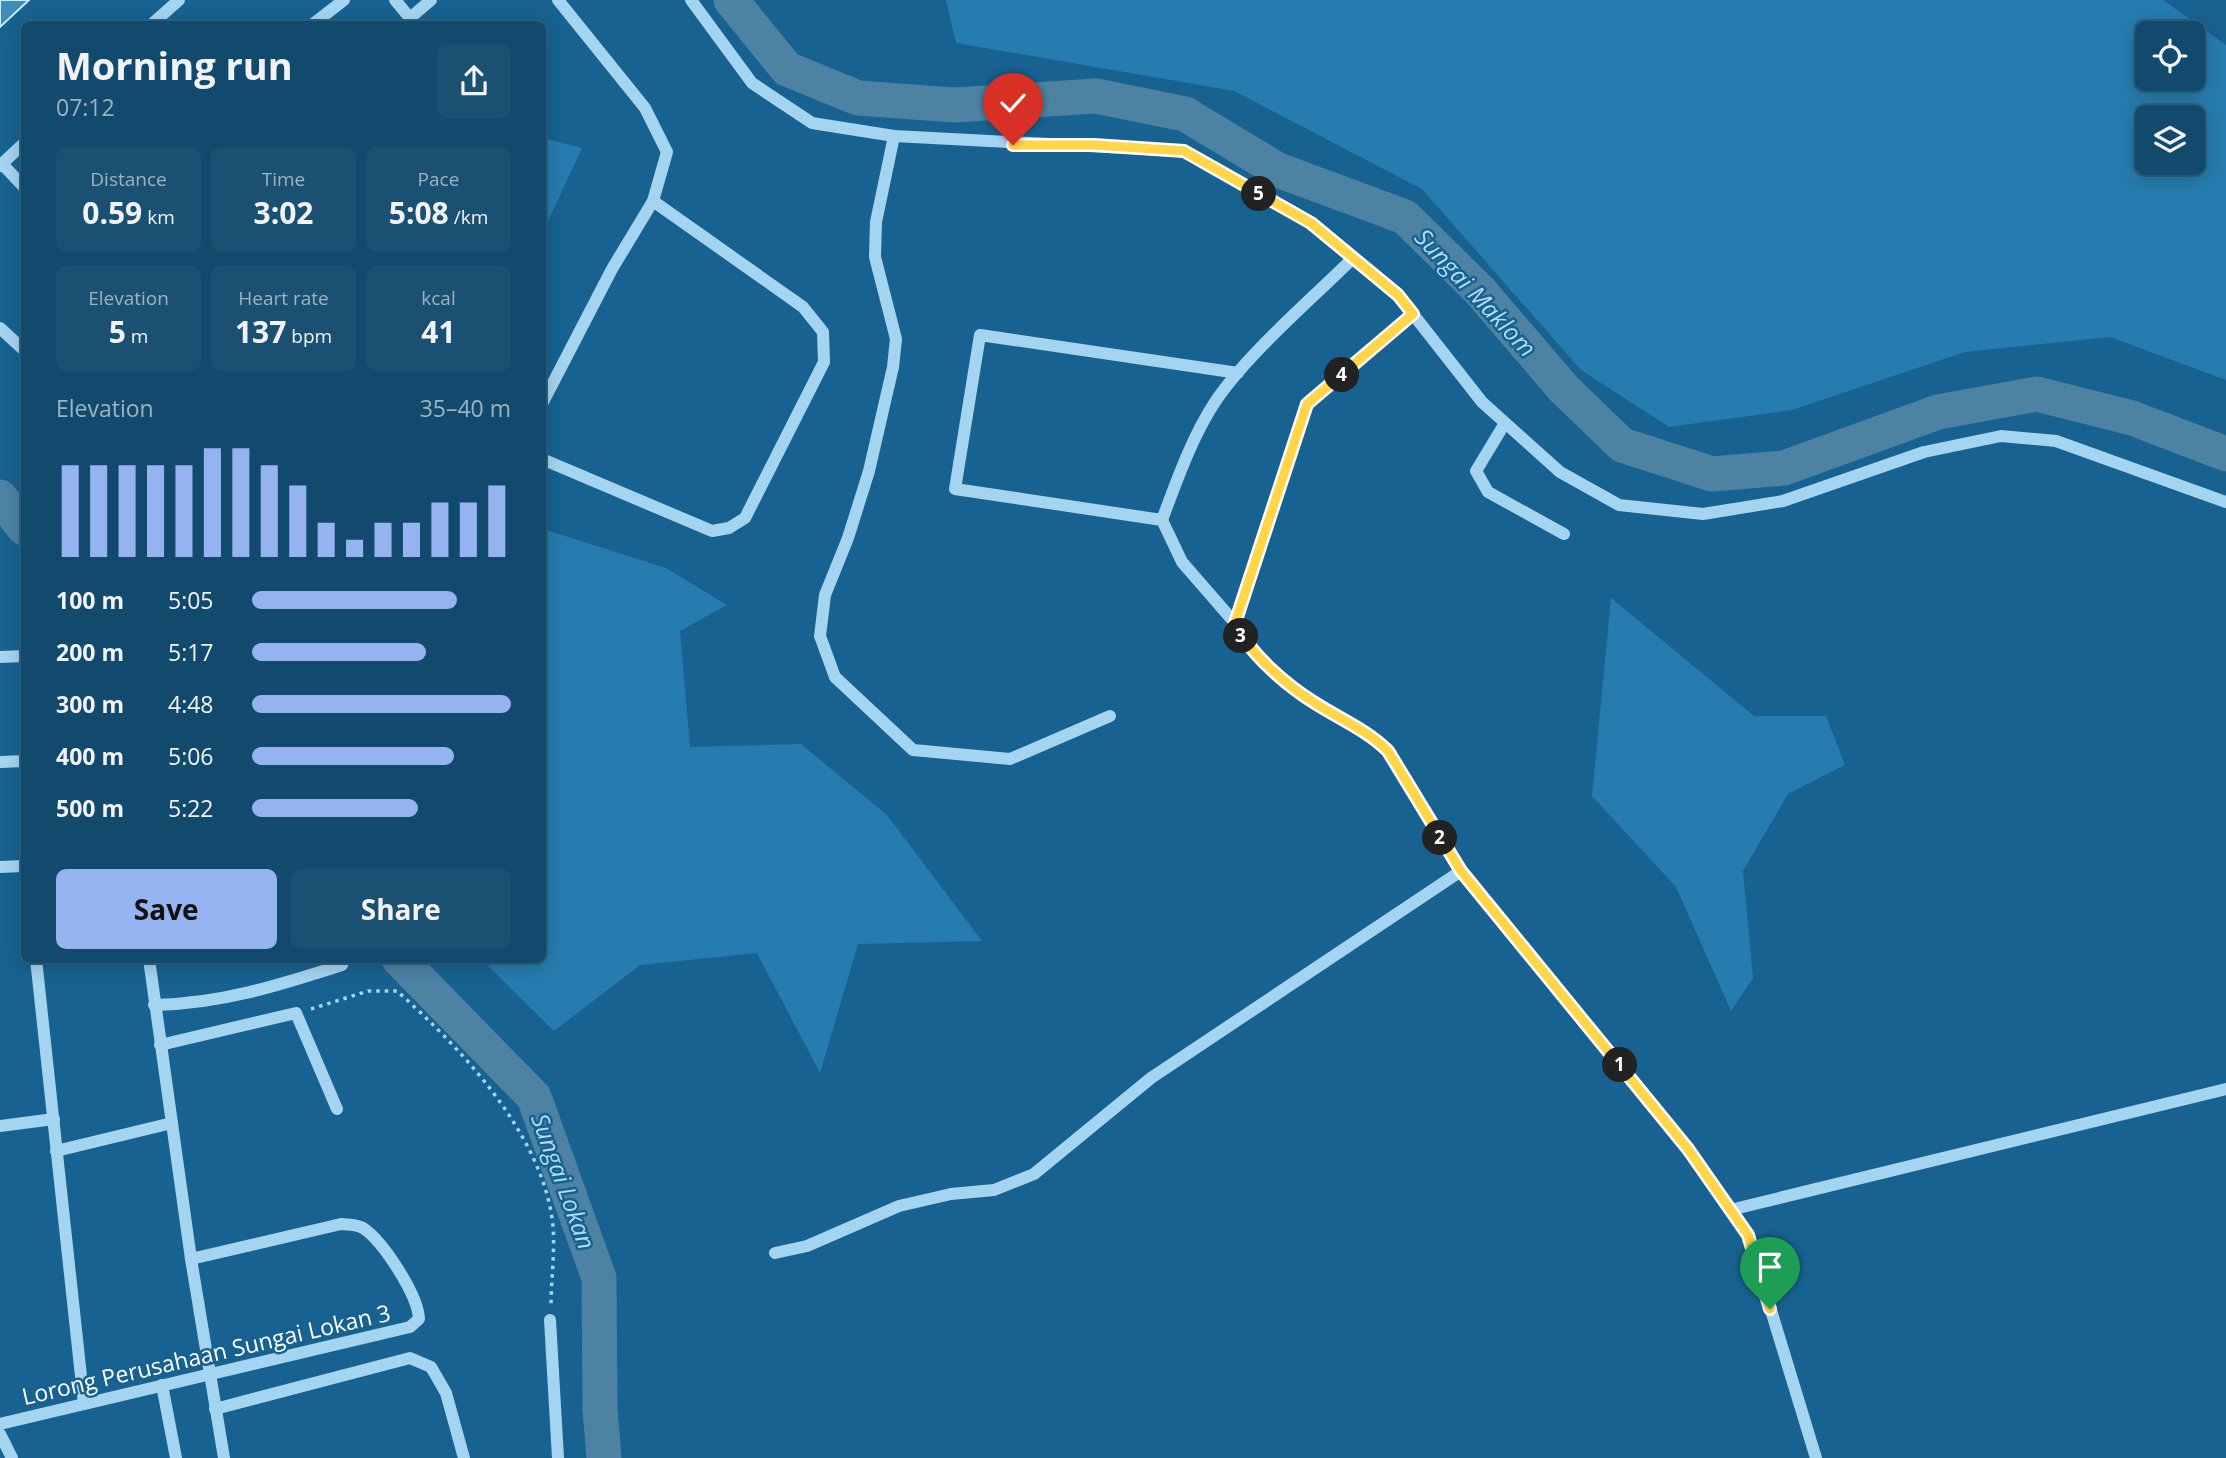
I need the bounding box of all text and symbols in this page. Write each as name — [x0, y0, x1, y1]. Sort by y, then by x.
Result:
map controls — [2135, 21, 2205, 175]
button: locate — [2135, 21, 2205, 91]
text: Morning run — [56, 39, 293, 91]
button: share — [437, 44, 511, 118]
pin — [983, 73, 1043, 145]
icon: check — [994, 84, 1032, 122]
text: 07:12 — [56, 91, 115, 123]
button: layers — [2135, 105, 2205, 175]
text: Distance — [90, 166, 167, 192]
text: Time — [262, 166, 305, 192]
text: Pace — [418, 166, 459, 192]
pin: 5 — [1242, 176, 1276, 212]
text: 5 — [1253, 180, 1264, 206]
text: 0.59 — [82, 192, 142, 233]
text: 3:02 — [253, 192, 314, 233]
text: 5:08 — [389, 192, 449, 233]
text: km — [142, 204, 175, 230]
text: /km — [449, 204, 488, 230]
water label: Sungai Maklom — [1408, 221, 1544, 363]
text: Elevation — [88, 285, 169, 311]
text: Heart rate — [238, 285, 329, 311]
text: kcal — [421, 285, 456, 311]
text: 5 — [109, 311, 126, 352]
text: 137 — [235, 311, 286, 352]
text: 41 — [421, 311, 456, 352]
text: m — [126, 323, 148, 349]
text: bpm — [286, 323, 332, 349]
pin: 4 — [1324, 358, 1360, 392]
text: 4 — [1336, 361, 1347, 387]
text: Elevation — [56, 392, 154, 424]
text: 35–40 m — [420, 392, 511, 424]
text: 100 m — [56, 584, 124, 616]
text: 5:05 — [168, 584, 214, 616]
pin: 3 — [1224, 618, 1258, 654]
text: 3 — [1235, 622, 1246, 648]
text: 200 m — [56, 636, 124, 668]
text: 5:17 — [168, 636, 214, 668]
text: 300 m — [56, 688, 124, 720]
text: 4:48 — [168, 688, 214, 720]
text: 400 m — [56, 740, 124, 772]
text: 5:06 — [168, 740, 214, 772]
text: 500 m — [56, 792, 124, 824]
text: 5:22 — [168, 792, 214, 824]
pin: 2 — [1422, 820, 1458, 856]
text: 2 — [1434, 824, 1445, 850]
button: Save — [56, 869, 277, 949]
button: Share — [291, 869, 511, 949]
pin: 1 — [1602, 1048, 1638, 1082]
text: 1 — [1614, 1051, 1625, 1077]
water label: Sungai Lokan — [524, 1109, 604, 1253]
pin — [1740, 1237, 1800, 1309]
icon: arrive — [1751, 1248, 1789, 1286]
street label: Lorong Perusahaan Sungai Lokan 3 — [19, 1296, 393, 1412]

